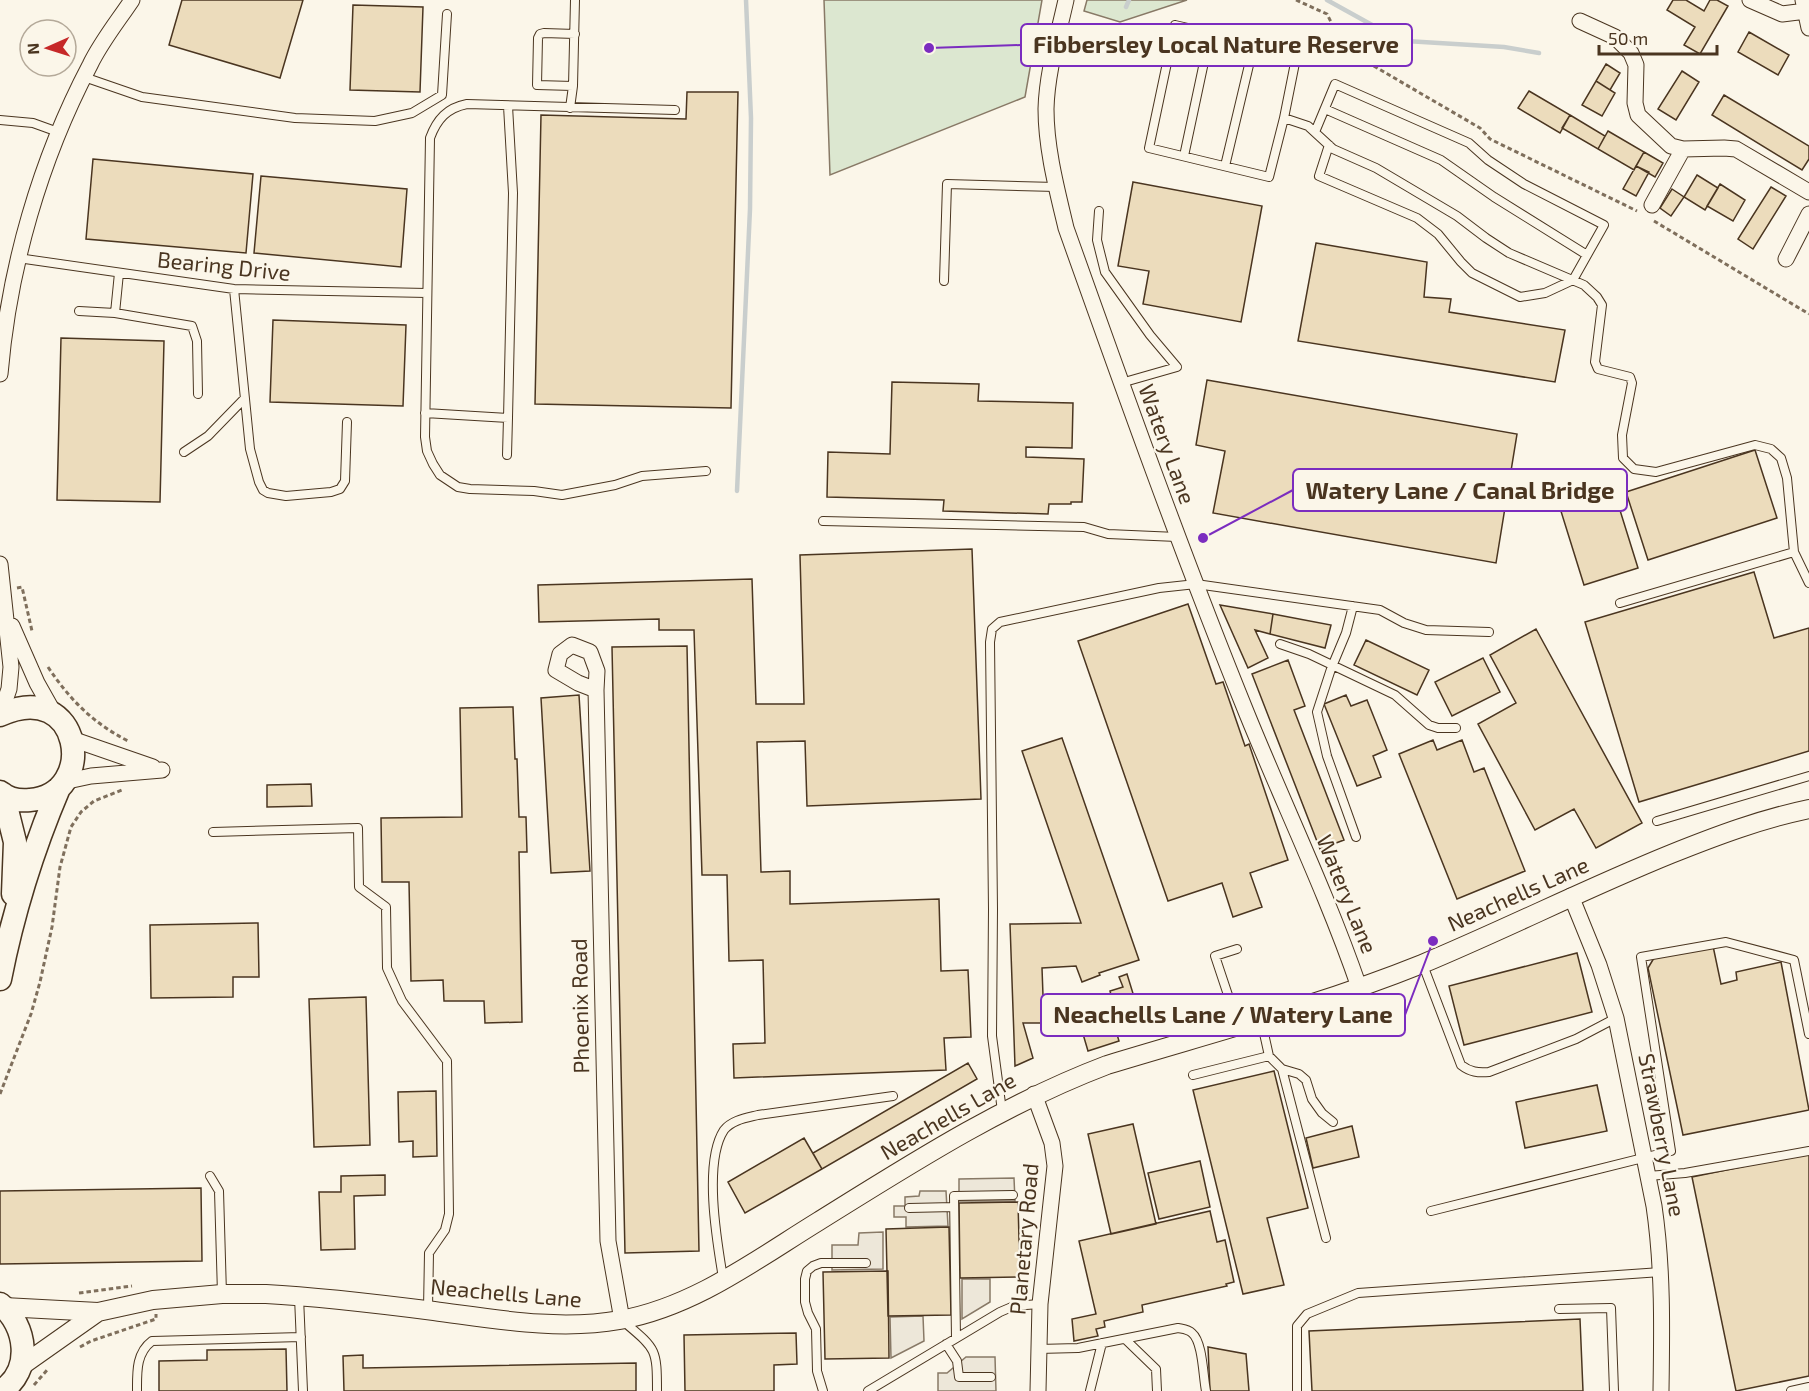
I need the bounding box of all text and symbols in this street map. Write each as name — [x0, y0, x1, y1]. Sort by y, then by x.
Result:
north arrow — [18, 18, 78, 78]
scale bar — [1599, 18, 1718, 56]
callout: Fibbersley Local Nature Reserve — [1021, 24, 1412, 66]
text: 50 m — [1608, 27, 1648, 49]
text: Fibbersley Local Nature Reserve — [1033, 29, 1399, 58]
text: N — [23, 43, 42, 55]
street label: Bearing Drive — [156, 245, 292, 285]
street label: Watery Lane — [1134, 380, 1202, 507]
callout: Watery Lane / Canal Bridge — [1293, 469, 1627, 511]
text: Watery Lane / Canal Bridge — [1305, 475, 1615, 504]
street label: Watery Lane — [1312, 830, 1384, 957]
street label: Neachells Lane — [1443, 850, 1592, 936]
street label: Phoenix Road — [565, 938, 593, 1074]
callout: Neachells Lane / Watery Lane — [1041, 994, 1405, 1036]
text: Neachells Lane / Watery Lane — [1053, 999, 1393, 1028]
street label: Strawberry Lane — [1634, 1051, 1692, 1219]
street label: Neachells Lane — [875, 1066, 1020, 1164]
street label: Planetary Road — [1003, 1162, 1043, 1316]
street label: Neachells Lane — [429, 1272, 583, 1312]

